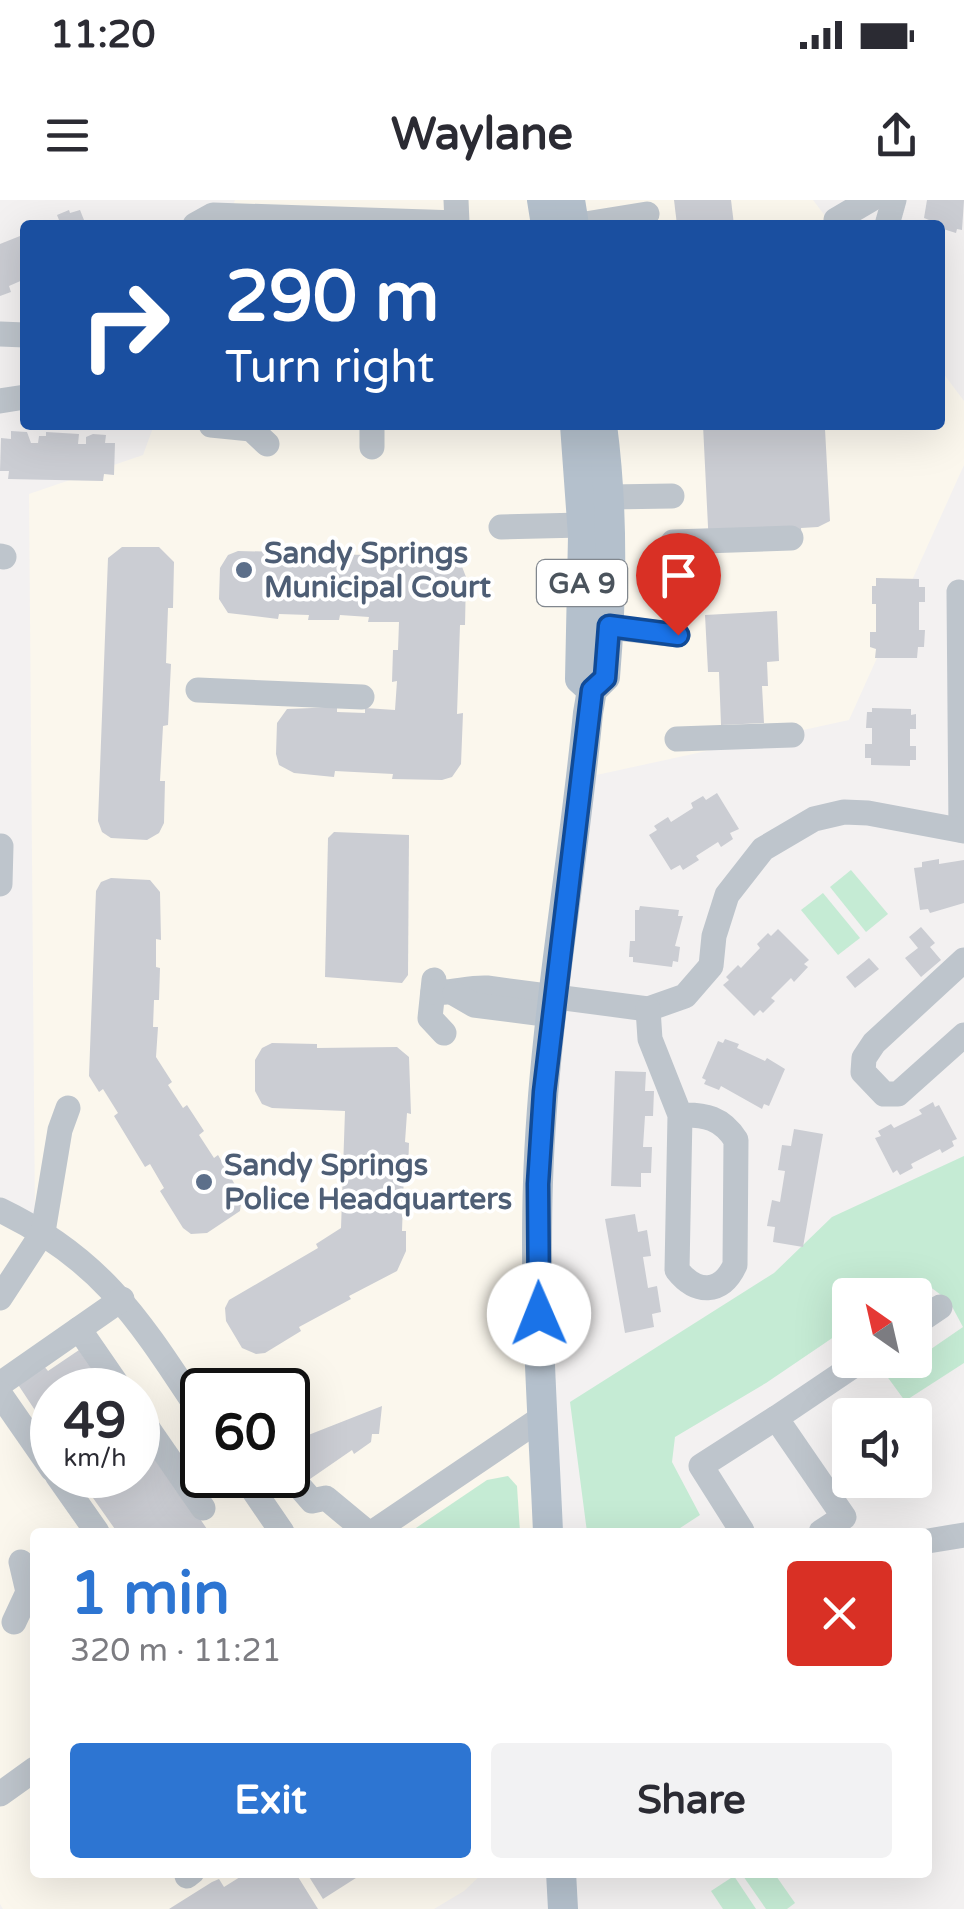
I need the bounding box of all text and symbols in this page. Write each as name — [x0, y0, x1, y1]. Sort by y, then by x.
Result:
text: 11:20 — [50, 12, 155, 58]
icon: menu — [40, 108, 95, 163]
text: Waylane — [391, 108, 573, 162]
icon: share — [869, 108, 924, 163]
text: 290 m — [225, 256, 439, 340]
icon: right — [60, 260, 190, 390]
text: Turn right — [225, 341, 434, 395]
pin — [636, 533, 721, 636]
place label: Sandy Springs Municipal Court — [264, 535, 491, 606]
icon: arrive — [651, 548, 706, 603]
marker: Sandy Springs Municipal Court — [233, 559, 255, 581]
road number: GA 9 — [537, 560, 627, 606]
place label: Sandy Springs Police Headquarters — [224, 1147, 512, 1218]
marker: Sandy Springs Police Headquarters — [193, 1171, 215, 1193]
position arrow — [487, 1262, 591, 1366]
north arrow — [832, 1278, 932, 1378]
map controls — [832, 1278, 932, 1498]
speed limit sign: 60 — [180, 1368, 310, 1498]
text: 49 — [64, 1391, 126, 1451]
button: sound — [832, 1398, 932, 1498]
text: km/h — [64, 1443, 126, 1473]
text: 1 min — [70, 1558, 230, 1630]
button: close — [787, 1561, 892, 1666]
text: 320 m · 11:21 — [70, 1632, 282, 1670]
button: Exit — [70, 1743, 471, 1858]
button: Share — [491, 1743, 892, 1858]

